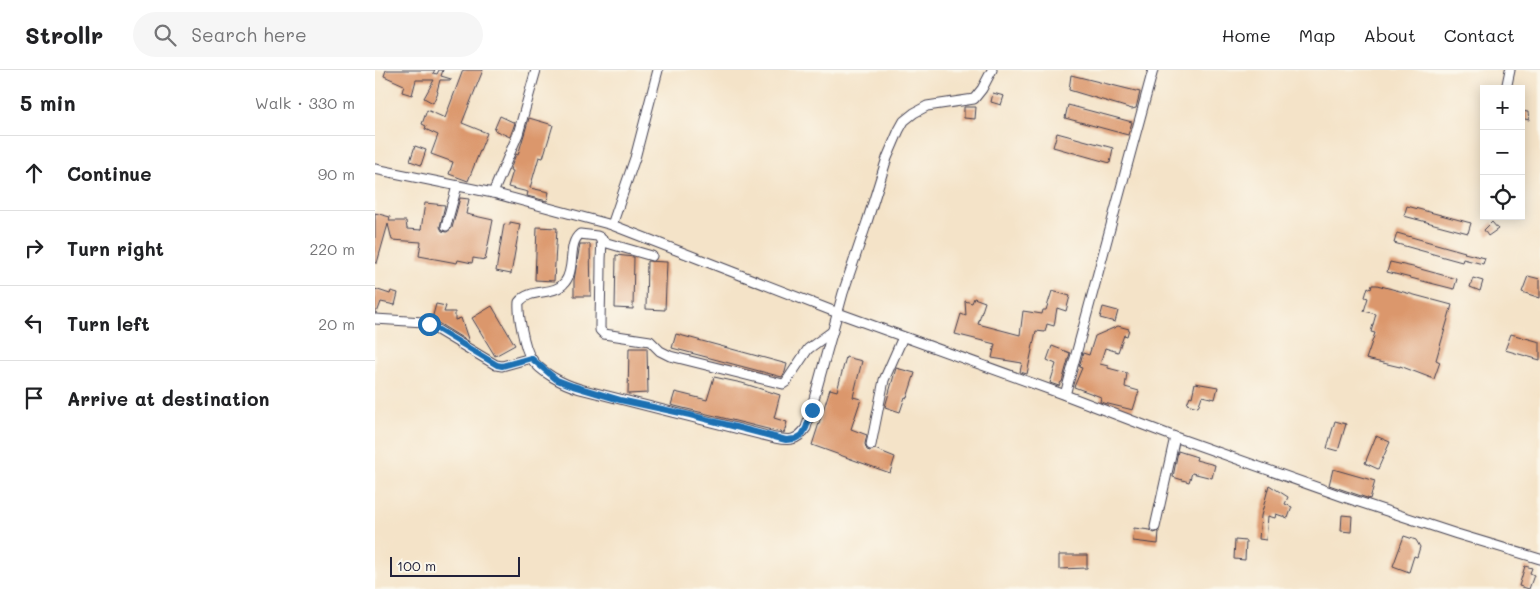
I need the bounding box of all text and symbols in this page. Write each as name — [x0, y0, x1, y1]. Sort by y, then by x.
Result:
search box — [133, 12, 483, 57]
text: Strollr — [25, 19, 103, 50]
icon: search — [151, 21, 179, 49]
text: Search here — [191, 22, 307, 47]
text: Home — [1222, 23, 1271, 47]
text: Map — [1299, 23, 1335, 47]
text: About — [1363, 23, 1416, 47]
text: Contact — [1444, 23, 1515, 47]
map controls — [1480, 85, 1525, 220]
button: + — [1480, 85, 1525, 130]
text: 5 min — [20, 89, 76, 116]
text: Walk · 330 m — [255, 92, 355, 113]
button: − — [1480, 130, 1525, 175]
icon: ahead — [20, 159, 48, 187]
text: Continue — [67, 161, 152, 186]
text: 90 m — [318, 163, 355, 184]
button: locate — [1480, 175, 1525, 220]
icon: right — [20, 234, 48, 262]
text: Turn right — [67, 236, 164, 261]
text: 220 m — [309, 238, 355, 259]
icon: left — [20, 309, 48, 337]
text: Turn left — [67, 311, 150, 336]
text: 20 m — [318, 313, 355, 334]
route start — [418, 313, 441, 336]
icon: arrive — [20, 384, 48, 412]
text: Arrive at destination — [67, 386, 270, 411]
route end — [801, 399, 824, 422]
scale bar — [390, 554, 520, 577]
text: 100 m — [397, 556, 436, 575]

